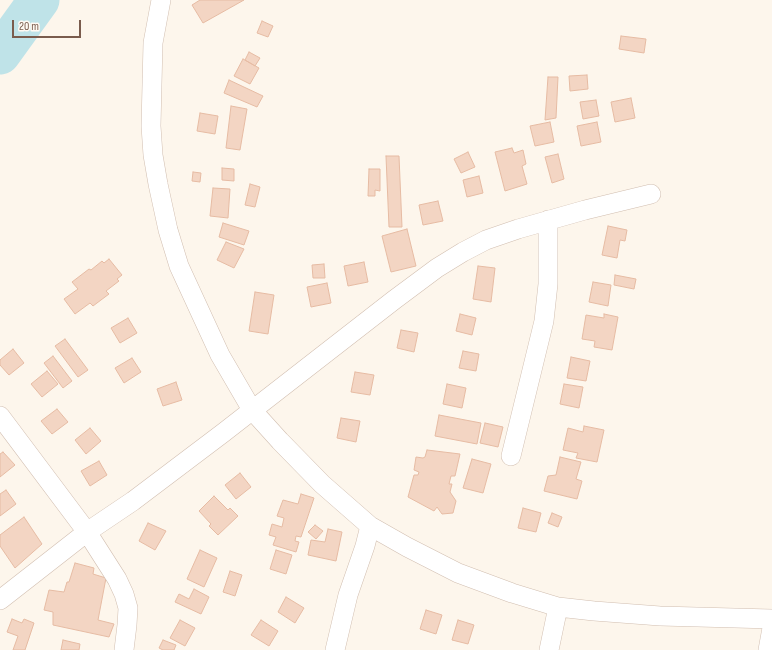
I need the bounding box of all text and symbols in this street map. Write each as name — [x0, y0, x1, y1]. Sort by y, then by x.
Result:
scale bar — [14, 12, 83, 38]
text: 20 m — [19, 19, 39, 34]

